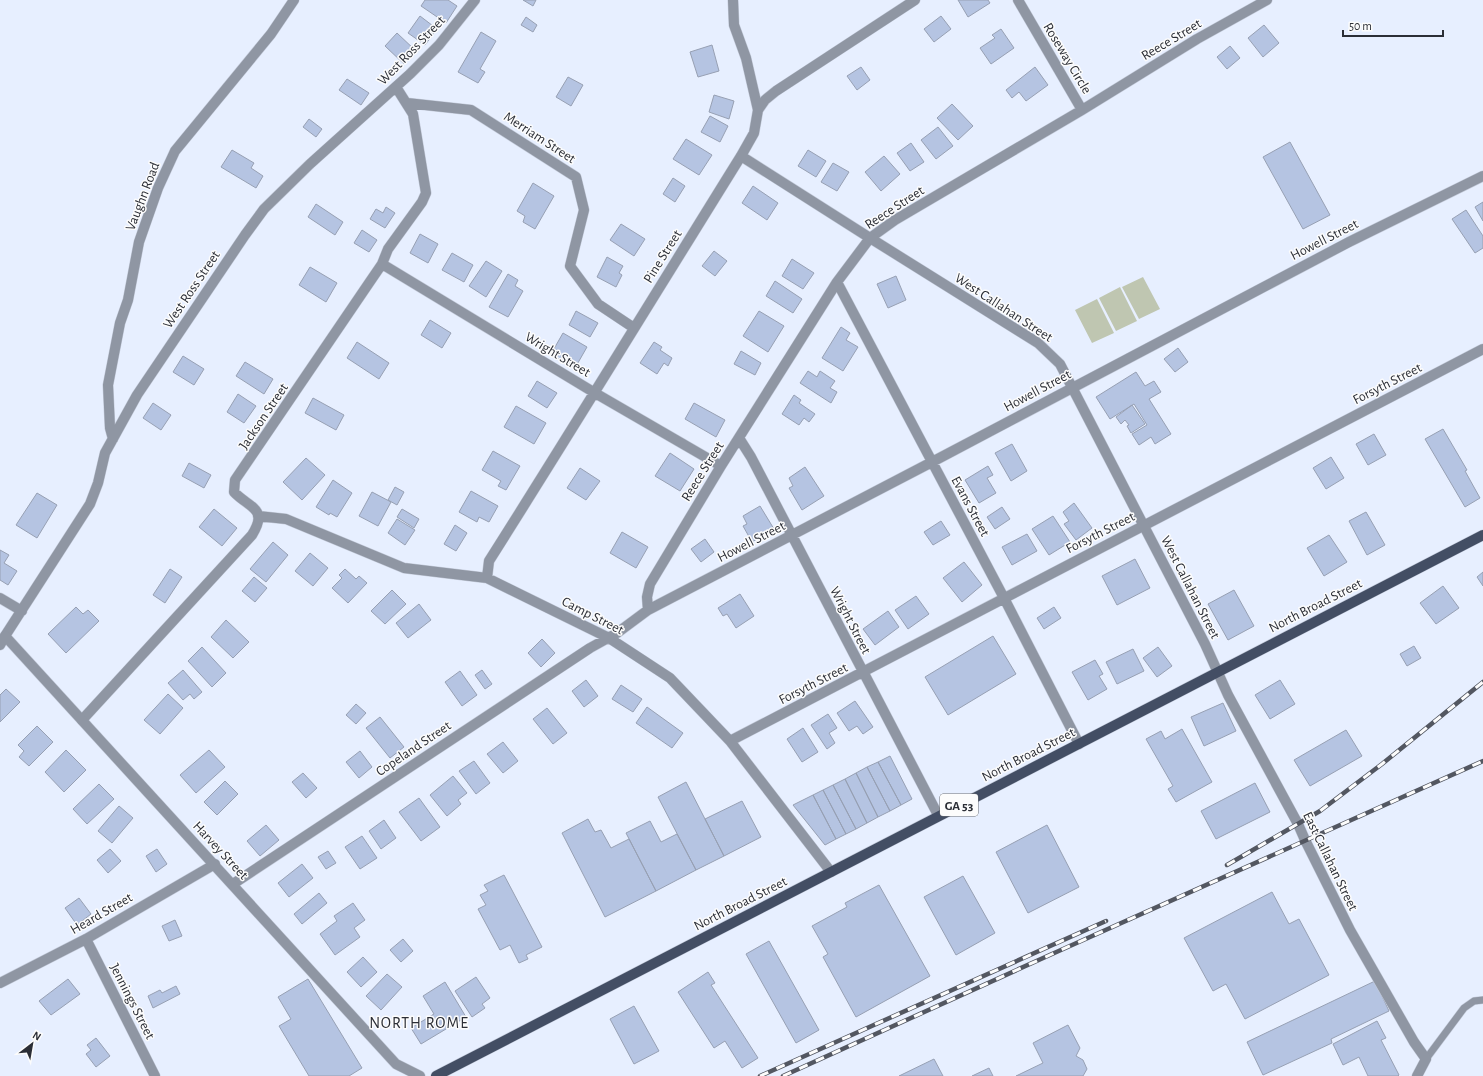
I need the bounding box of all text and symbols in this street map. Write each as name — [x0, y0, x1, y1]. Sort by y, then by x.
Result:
scale bar — [1343, 12, 1443, 38]
street label: West Ross Street — [375, 13, 448, 88]
street label: Reece Street — [1139, 16, 1204, 63]
text: 50 m — [1349, 20, 1372, 32]
street label: Roseway Circle — [1041, 21, 1094, 96]
street label: Merriam Street — [501, 110, 578, 166]
street label: Vaughn Road — [123, 160, 162, 233]
street label: Reece Street — [863, 183, 927, 232]
street label: Howell Street — [1288, 217, 1361, 263]
street label: Pine Street — [641, 227, 685, 286]
street label: West Ross Street — [161, 248, 223, 331]
street label: West Callahan Street — [952, 271, 1055, 345]
street label: Wright Street — [522, 330, 593, 380]
street label: Forsyth Street — [1351, 360, 1425, 407]
street label: Howell Street — [1002, 367, 1074, 414]
street label: Jackson Street — [237, 380, 291, 452]
street label: Reece Street — [679, 439, 727, 504]
street label: Evans Street — [948, 474, 992, 539]
street label: Forsyth Street — [1064, 509, 1138, 556]
street label: Howell Street — [715, 519, 788, 565]
street label: West Callahan Street — [1158, 534, 1222, 642]
street label: North Broad Street — [1267, 576, 1365, 635]
street label: Wright Street — [827, 584, 873, 657]
street label: Camp Street — [559, 594, 626, 638]
street label: Forsyth Street — [777, 660, 851, 707]
street label: Copeland Street — [374, 718, 454, 779]
street label: North Broad Street — [980, 725, 1078, 784]
road number: GA 53 — [940, 794, 978, 816]
street label: East Callahan Street — [1300, 810, 1360, 914]
street label: Harvey Street — [190, 819, 251, 883]
street label: North Broad Street — [692, 874, 790, 933]
street label: Heard Street — [68, 890, 135, 937]
street label: Jennings Street — [107, 961, 157, 1042]
district label: NORTH ROME — [369, 1015, 469, 1031]
north arrow — [12, 1024, 52, 1064]
text: N — [31, 1029, 43, 1043]

